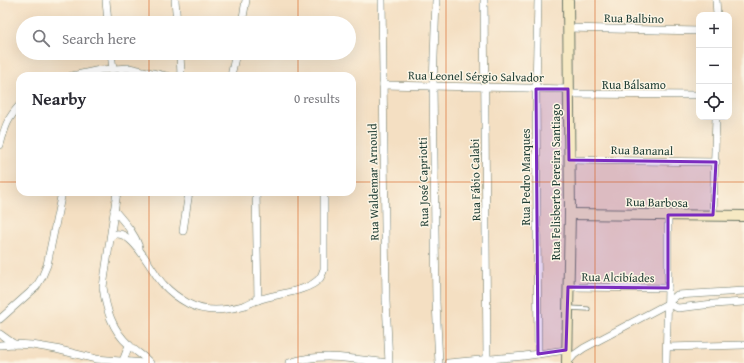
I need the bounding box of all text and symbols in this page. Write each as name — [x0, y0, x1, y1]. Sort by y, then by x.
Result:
street label: Rua Balbino — [604, 9, 664, 27]
map controls — [696, 12, 732, 120]
button: + — [696, 12, 732, 48]
search box — [16, 16, 356, 60]
icon: search — [30, 27, 52, 49]
text: Search here — [62, 28, 136, 49]
button: − — [696, 48, 732, 84]
street label: Rua Leonel Sérgio Salvador — [408, 66, 544, 86]
street label: Rua Bálsamo — [602, 76, 666, 93]
button: locate — [696, 84, 732, 120]
text: Nearby — [32, 86, 86, 111]
text: 0 results — [294, 89, 340, 108]
street label: Rua Felisberto Pereira Santiago — [547, 104, 564, 260]
street label: Rua Waldemar Arnould — [363, 123, 383, 241]
street label: Rua Pedro Marques — [517, 128, 534, 226]
street label: Rua José Capriotti — [414, 136, 432, 227]
street label: Rua Fábio Calabi — [466, 138, 484, 221]
street label: Rua Bananal — [611, 141, 674, 159]
street label: Rua Barbosa — [626, 193, 688, 211]
street label: Rua Alcibíades — [581, 268, 655, 286]

